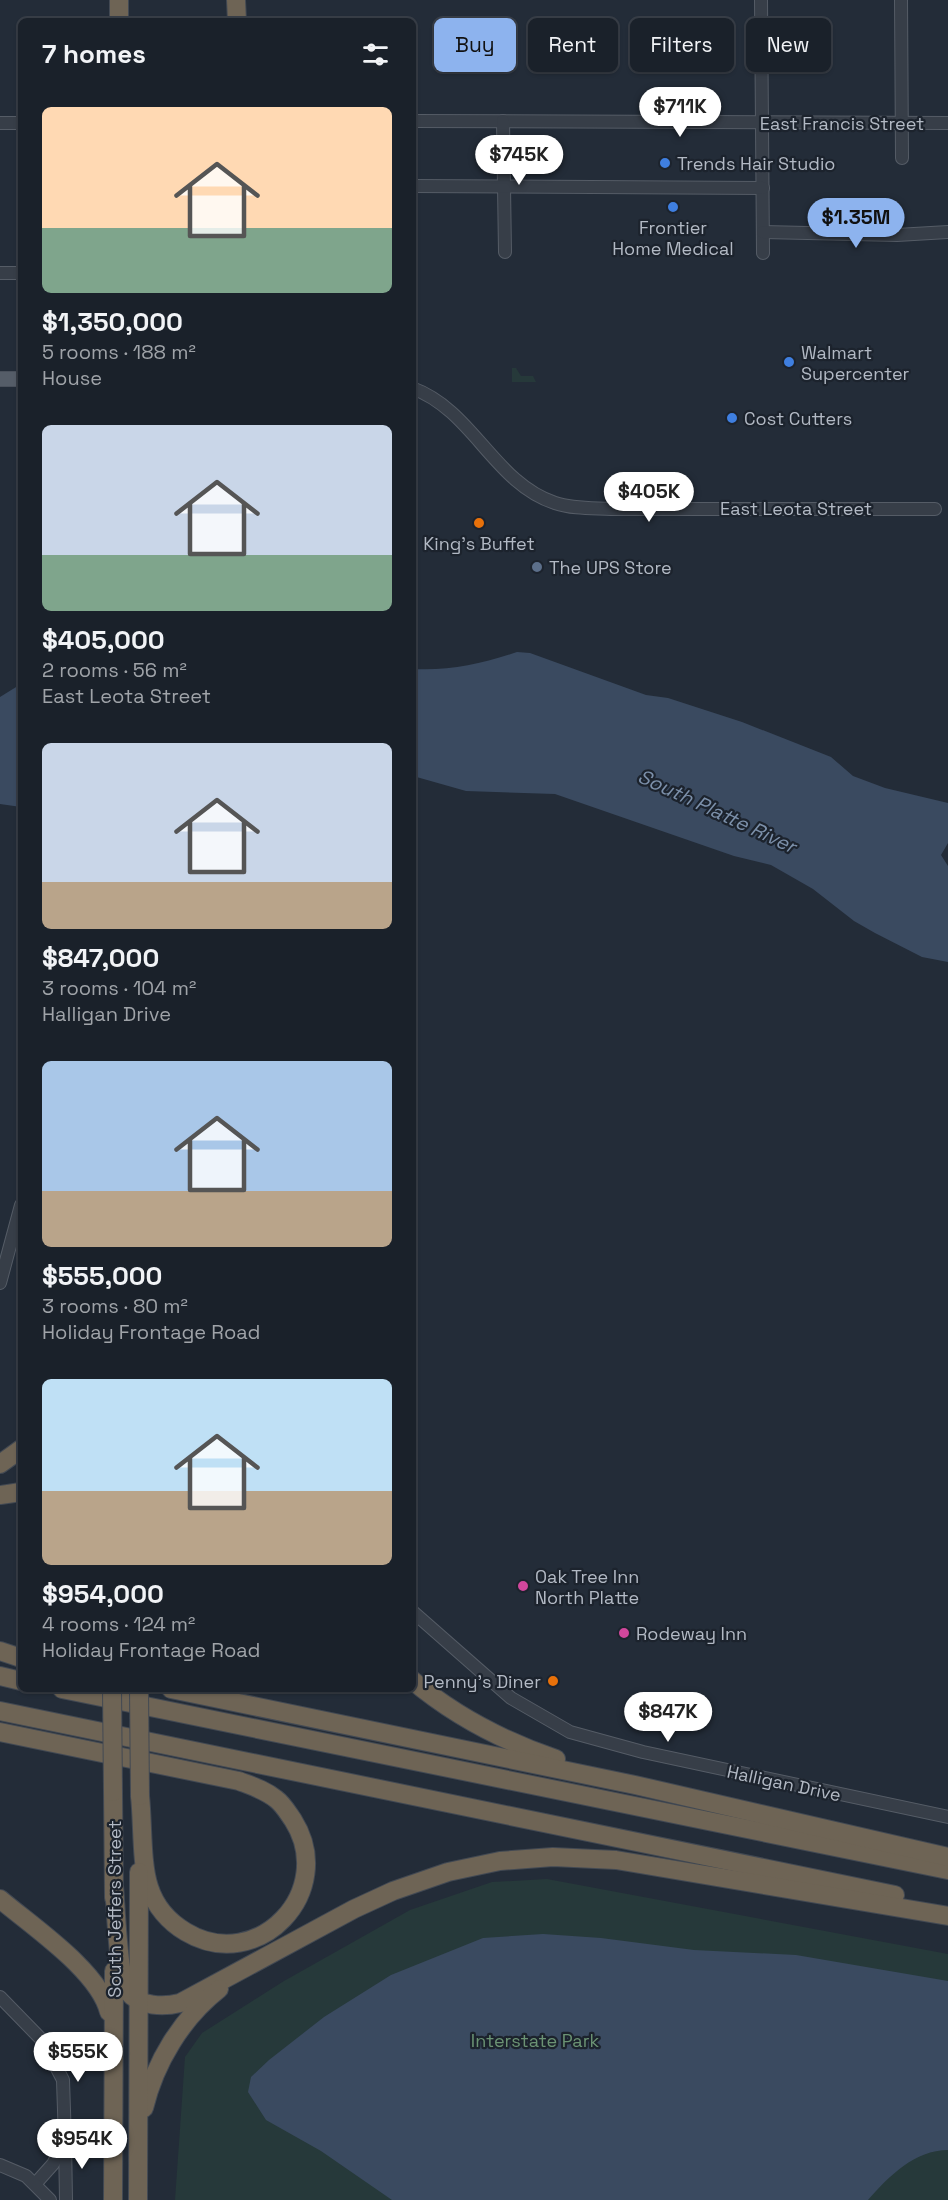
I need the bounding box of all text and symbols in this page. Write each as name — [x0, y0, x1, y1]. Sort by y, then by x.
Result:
chip: Buy — [434, 18, 516, 72]
chip: Rent — [528, 18, 618, 72]
chip: Filters — [630, 18, 734, 72]
chip: New — [746, 18, 831, 72]
text: 7 homes — [42, 37, 146, 71]
icon: filters — [359, 38, 392, 71]
pin: $711K — [638, 87, 722, 138]
text: $711K — [653, 93, 707, 119]
street label: East Francis Street — [760, 112, 924, 135]
pin: $745K — [477, 135, 561, 186]
text: $745K — [489, 141, 549, 167]
icon: home — [163, 146, 271, 254]
place label: Trends Hair Studio — [677, 152, 836, 175]
marker: Trends Hair Studio — [658, 156, 672, 170]
pin: $1.35M — [807, 198, 905, 249]
marker: Frontier Home Medical — [666, 200, 680, 214]
text: $1.35M — [822, 204, 890, 230]
place label: Frontier Home Medical — [612, 216, 734, 260]
text: $1,350,000 — [42, 305, 183, 339]
text: 5 rooms · 188 m² — [42, 339, 196, 365]
place label: Walmart Supercenter — [801, 341, 910, 385]
marker: Walmart Supercenter — [782, 355, 796, 369]
text: House — [42, 365, 102, 391]
place label: Cost Cutters — [744, 407, 852, 430]
marker: Cost Cutters — [725, 411, 739, 425]
icon: home — [163, 464, 271, 572]
pin: $405K — [607, 472, 691, 523]
text: $405K — [618, 478, 680, 504]
street label: East Leota Street — [720, 497, 872, 520]
marker: King's Buffet — [472, 516, 486, 530]
place label: King's Buffet — [423, 532, 535, 555]
place label: The UPS Store — [549, 556, 672, 579]
marker: The UPS Store — [530, 560, 544, 574]
text: $405,000 — [42, 623, 165, 657]
text: 2 rooms · 56 m² — [42, 657, 187, 683]
text: East Leota Street — [42, 683, 211, 709]
water label: South Platte River — [634, 763, 803, 860]
icon: home — [163, 782, 271, 890]
text: $847,000 — [42, 941, 159, 975]
text: 3 rooms · 104 m² — [42, 975, 196, 1001]
text: Halligan Drive — [42, 1001, 171, 1027]
icon: home — [163, 1100, 271, 1208]
text: $555,000 — [42, 1259, 162, 1293]
text: 3 rooms · 80 m² — [42, 1293, 188, 1319]
text: Holiday Frontage Road — [42, 1319, 260, 1345]
icon: home — [163, 1418, 271, 1526]
place label: Oak Tree Inn North Platte — [535, 1565, 639, 1609]
text: $954,000 — [42, 1577, 164, 1611]
marker: Oak Tree Inn North Platte — [516, 1579, 530, 1593]
text: 4 rooms · 124 m² — [42, 1611, 195, 1637]
place label: Rodeway Inn — [636, 1622, 747, 1645]
marker: Rodeway Inn — [617, 1626, 631, 1640]
text: Holiday Frontage Road — [42, 1637, 260, 1663]
place label: Penny's Diner — [423, 1670, 541, 1693]
marker: Penny's Diner — [546, 1674, 560, 1688]
pin: $847K — [626, 1692, 710, 1743]
text: $847K — [638, 1698, 698, 1724]
street label: Halligan Drive — [725, 1760, 843, 1806]
street label: South Jeffers Street — [103, 1820, 126, 1998]
park label: Interstate Park — [471, 2029, 599, 2052]
pin: $555K — [36, 2032, 120, 2083]
text: $555K — [48, 2038, 108, 2064]
pin: $954K — [40, 2119, 124, 2170]
text: $954K — [51, 2125, 113, 2151]

